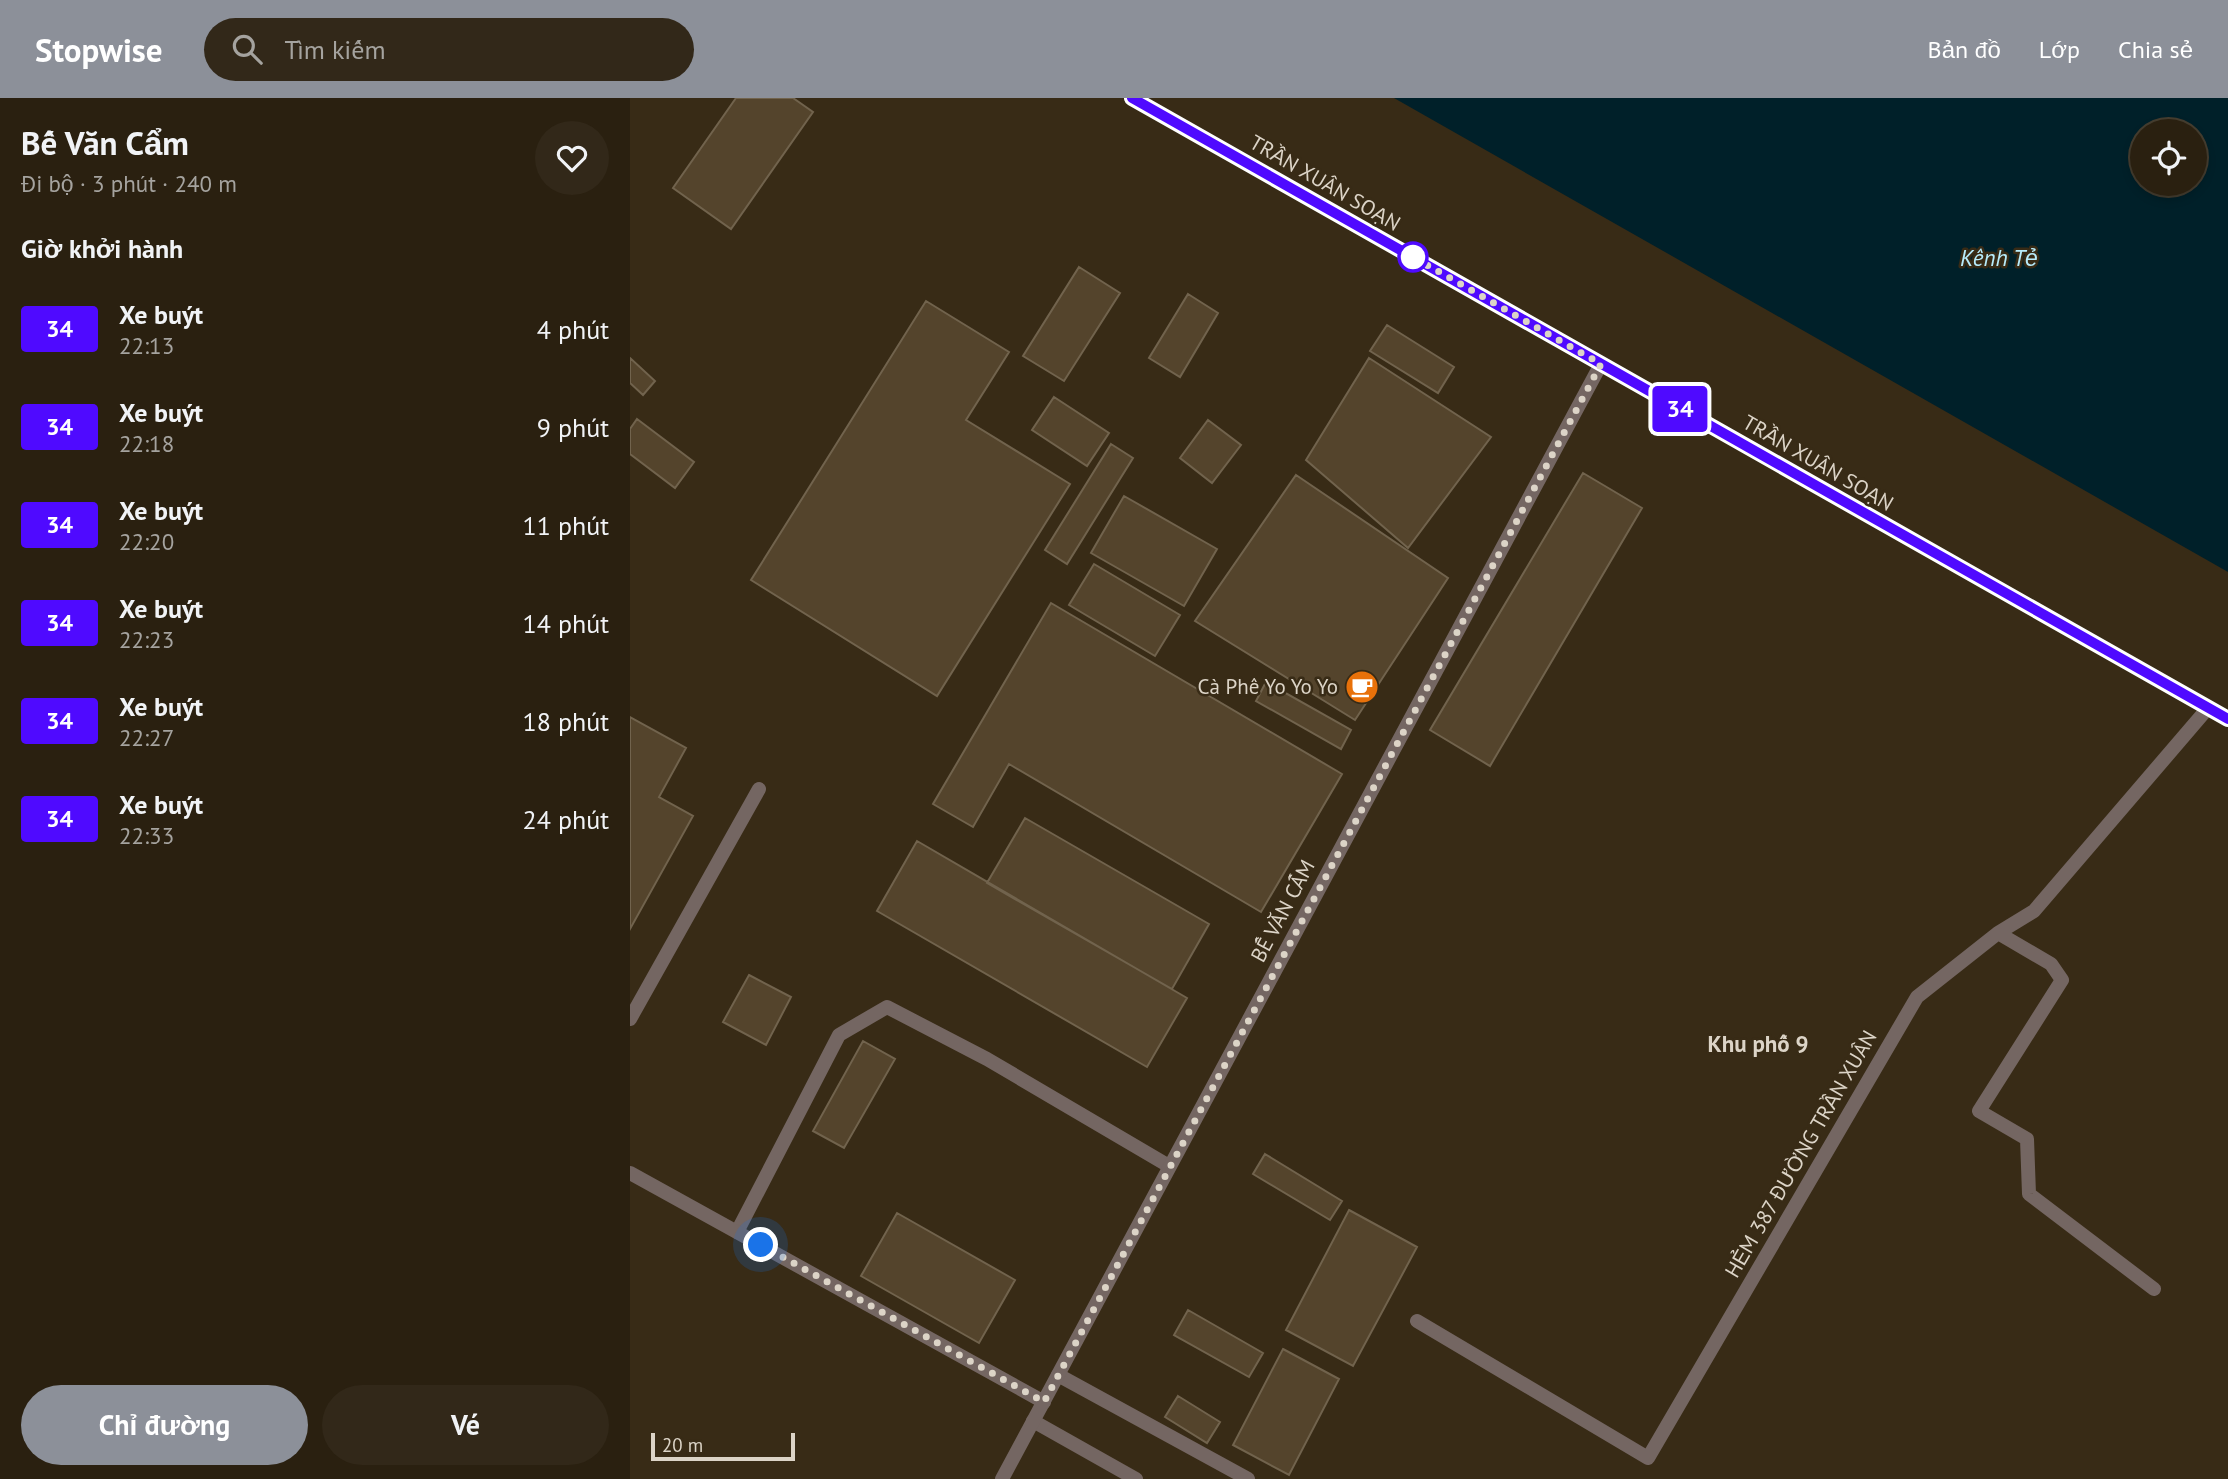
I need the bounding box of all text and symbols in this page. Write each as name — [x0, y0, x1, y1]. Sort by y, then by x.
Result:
search box — [204, 18, 694, 81]
text: Stopwise — [35, 28, 162, 71]
icon: search — [228, 30, 266, 68]
text: Tìm kiếm — [284, 33, 386, 66]
text: Bản đồ — [1928, 34, 2001, 65]
text: Lớp — [2039, 34, 2080, 65]
text: Chia sẻ — [2118, 34, 2193, 65]
map controls — [2130, 119, 2207, 196]
button: locate — [2130, 119, 2207, 196]
text: Bế Văn Cẩm — [21, 121, 189, 164]
button: heart — [535, 121, 609, 195]
street label: TRẦN XUÂN SOẠN — [1245, 128, 1405, 237]
text: Đi bộ · 3 phút · 240 m — [21, 169, 237, 198]
text: Giờ khởi hành — [21, 232, 183, 265]
unlabelled marker — [1398, 242, 1428, 272]
water label: Kênh Tẻ — [1960, 243, 2038, 272]
text: Xe buýt — [119, 298, 203, 331]
text: 34 — [46, 313, 73, 344]
text: 4 phút — [537, 313, 609, 346]
text: 22:13 — [119, 331, 174, 360]
line badge: 34 — [1648, 386, 1712, 432]
text: 34 — [1666, 393, 1694, 424]
text: Xe buýt — [119, 396, 203, 429]
street label: TRẦN XUÂN SOẠN — [1738, 408, 1898, 517]
text: 34 — [46, 411, 73, 442]
text: 9 phút — [537, 411, 609, 444]
text: 22:18 — [119, 429, 174, 458]
text: Xe buýt — [119, 494, 203, 527]
text: 34 — [46, 509, 73, 540]
text: 11 phút — [523, 509, 609, 542]
text: 22:20 — [119, 527, 174, 556]
text: Xe buýt — [119, 592, 203, 625]
text: 34 — [46, 607, 73, 638]
text: 14 phút — [523, 607, 609, 640]
text: 22:23 — [119, 625, 174, 654]
cafe icon: Cà Phê Yo Yo Yo — [1343, 668, 1381, 706]
place label: Cà Phê Yo Yo Yo — [1198, 673, 1338, 700]
text: Xe buýt — [119, 690, 203, 723]
text: 34 — [46, 705, 73, 736]
text: 18 phút — [523, 705, 609, 738]
text: 22:27 — [119, 723, 174, 752]
text: Xe buýt — [119, 788, 203, 821]
text: 34 — [46, 803, 73, 834]
text: 24 phút — [523, 803, 609, 836]
text: 22:33 — [119, 821, 174, 850]
street label: BẾ VĂN CẤM — [1244, 855, 1321, 966]
street label: HẺM 387 ĐƯỜNG TRẦN XUÂN — [1719, 1025, 1883, 1282]
district label: Khu phố 9 — [1707, 1029, 1809, 1058]
your location — [743, 1227, 778, 1262]
button: Chỉ đường — [21, 1385, 308, 1465]
button: Vé — [322, 1385, 609, 1465]
scale bar — [651, 1430, 794, 1462]
text: 20 m — [662, 1433, 703, 1457]

